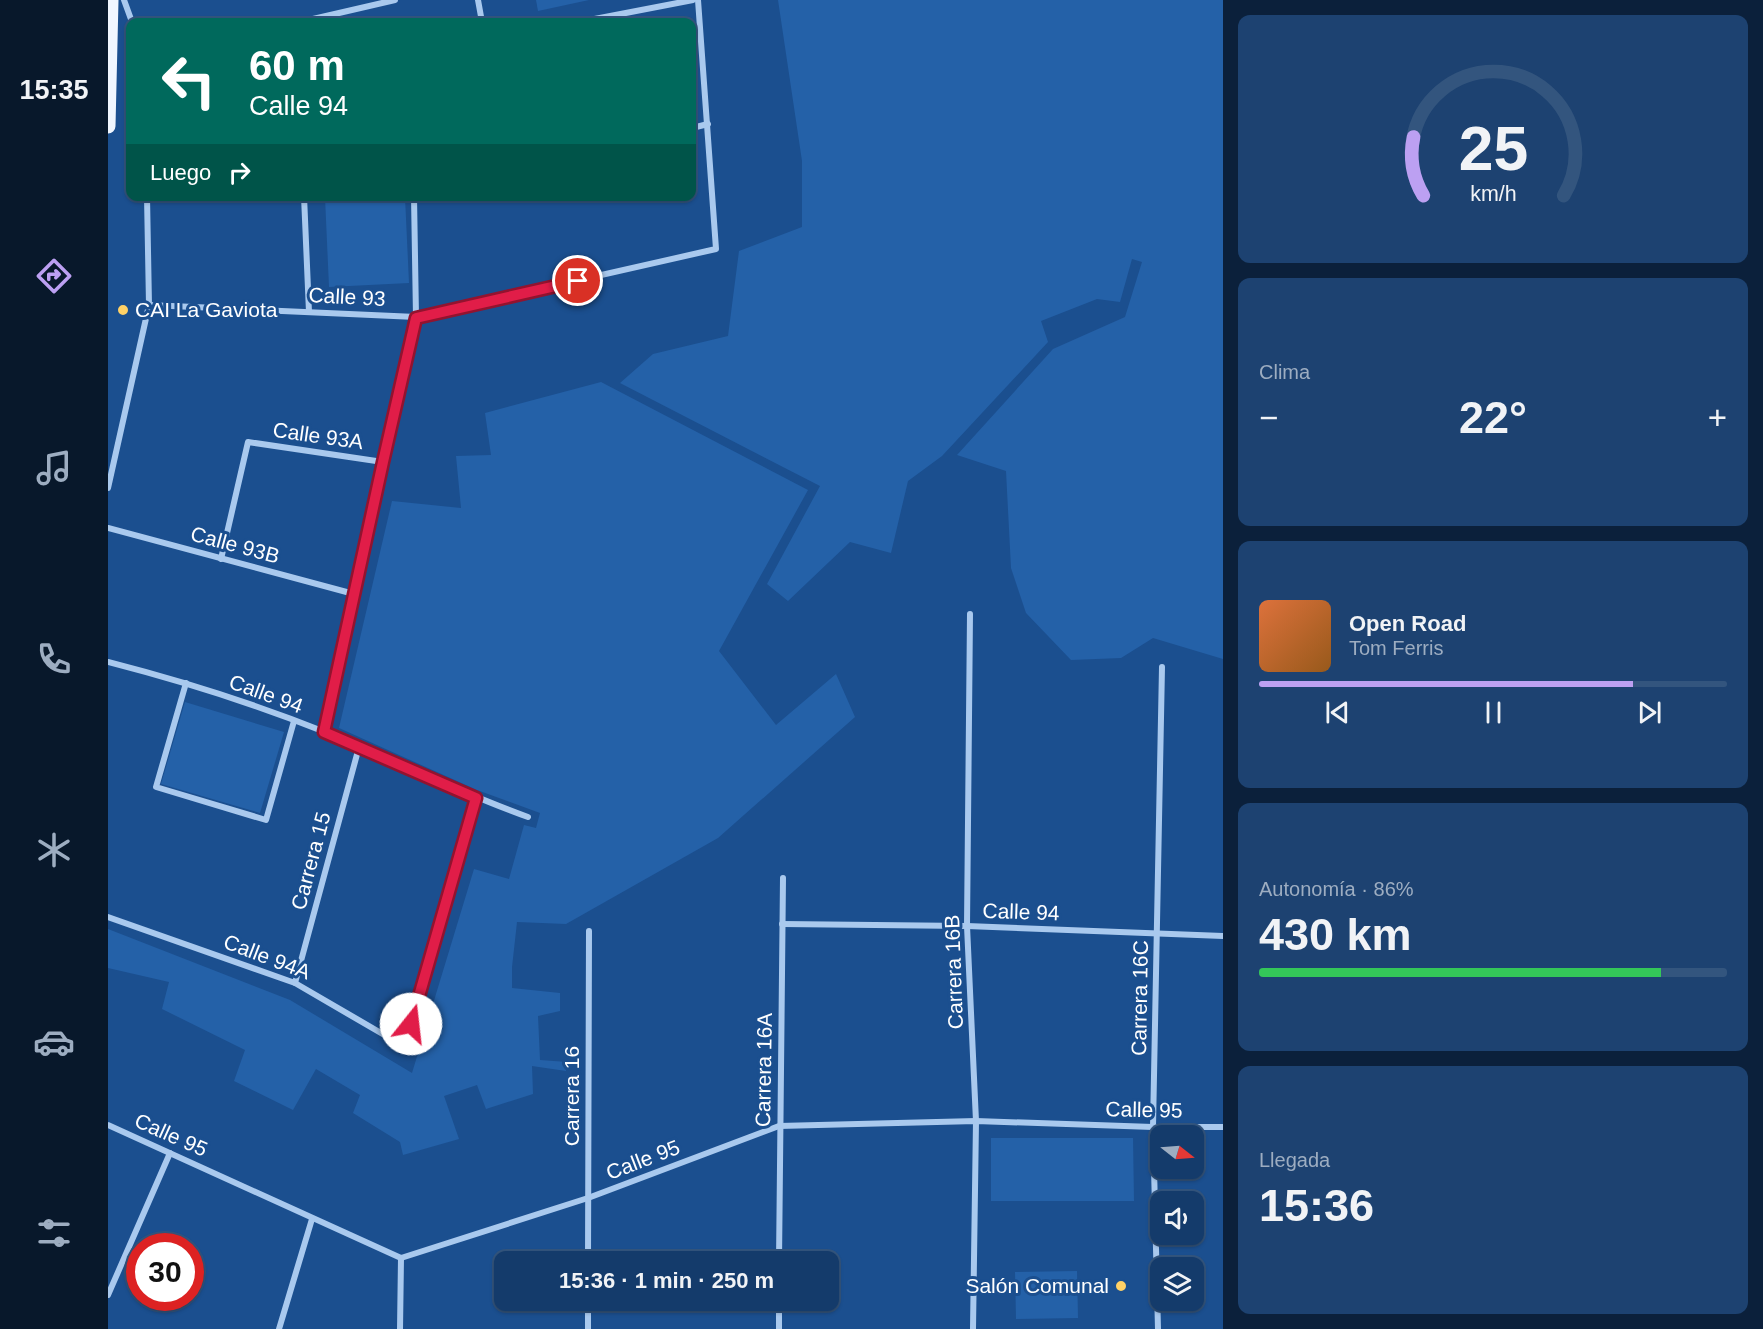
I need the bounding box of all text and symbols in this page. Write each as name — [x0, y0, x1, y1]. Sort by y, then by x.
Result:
icon: left — [150, 42, 228, 120]
text: 60 m — [249, 42, 345, 89]
text: 15:35 — [19, 75, 89, 105]
text: Calle 94 — [249, 91, 348, 121]
text: 25 — [1458, 114, 1528, 183]
icon: right — [223, 156, 256, 189]
text: Luego — [150, 160, 211, 185]
text: km/h — [1470, 182, 1516, 206]
icon: directions — [33, 255, 75, 297]
pin — [552, 255, 603, 306]
icon: arrive — [561, 264, 594, 297]
street label: Calle 93 — [308, 283, 386, 310]
place label: CAI La Gaviota — [135, 298, 278, 321]
marker: CAI La Gaviota — [116, 303, 130, 317]
text: Clima — [1259, 361, 1310, 383]
text: 22° — [1459, 392, 1527, 443]
text: − — [1259, 399, 1278, 436]
text: + — [1708, 399, 1727, 436]
street label: Calle 93A — [271, 418, 365, 453]
icon: music — [33, 447, 75, 489]
street label: Calle 93B — [188, 522, 282, 567]
text: Open Road — [1349, 611, 1466, 636]
text: Tom Ferris — [1349, 637, 1443, 659]
icon: phone — [33, 638, 75, 680]
street label: Calle 94 — [226, 670, 307, 718]
icon: previous — [1321, 696, 1354, 729]
icon: pause — [1477, 696, 1510, 729]
icon: next — [1633, 696, 1666, 729]
street label: Carrera 15 — [286, 809, 335, 912]
icon: climate — [33, 829, 75, 871]
text: Autonomía · 86% — [1259, 878, 1414, 900]
street label: Calle 94 — [982, 899, 1060, 924]
text: 430 km — [1259, 909, 1412, 960]
street label: Carrera 16B — [940, 914, 967, 1030]
street label: Calle 94A — [221, 929, 314, 984]
street label: Carrera 16C — [1127, 940, 1152, 1056]
position arrow — [379, 992, 443, 1056]
street label: Carrera 16A — [751, 1013, 776, 1127]
icon: car — [33, 1021, 75, 1063]
street label: Carrera 16 — [560, 1046, 583, 1146]
street label: Calle 95 — [1105, 1097, 1183, 1122]
street label: Calle 95 — [131, 1108, 211, 1161]
north arrow — [1150, 1125, 1204, 1179]
map controls — [1150, 1125, 1204, 1311]
street label: Calle 95 — [603, 1135, 683, 1184]
text: Llegada — [1259, 1149, 1330, 1171]
text: 15:36 — [1259, 1180, 1374, 1231]
button: sound — [1150, 1191, 1204, 1245]
icon: filters — [33, 1212, 75, 1254]
speed limit sign: 30 — [126, 1233, 204, 1311]
button: layers — [1150, 1257, 1204, 1311]
text: 15:36 · 1 min · 250 m — [559, 1268, 774, 1293]
place label: Salón Comunal — [965, 1274, 1109, 1297]
marker: Salón Comunal — [1114, 1279, 1128, 1293]

